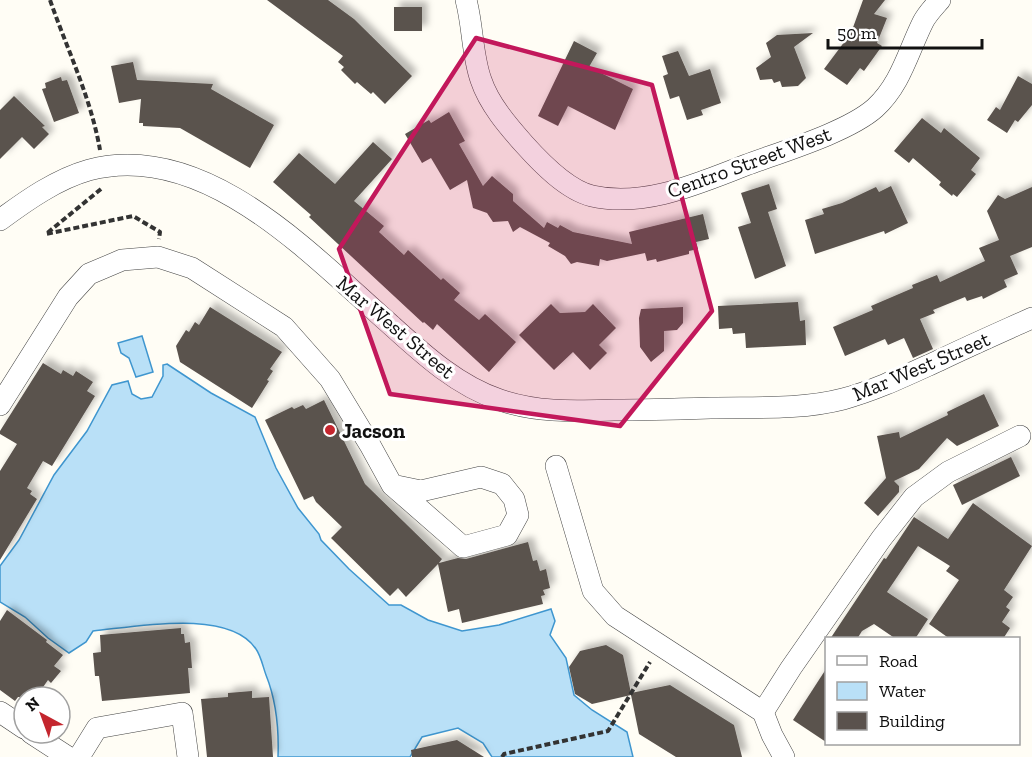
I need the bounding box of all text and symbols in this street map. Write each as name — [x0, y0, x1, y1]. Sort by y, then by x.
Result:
scale bar — [828, 12, 982, 50]
text: 50 m — [837, 22, 877, 44]
street label: Centro Street West — [664, 121, 835, 203]
street label: Mar West Street — [332, 270, 460, 384]
street label: Mar West Street — [849, 326, 994, 406]
place label: Jacson — [342, 418, 406, 443]
marker: Jacson — [323, 423, 337, 437]
legend — [825, 637, 1020, 745]
text: Road — [879, 650, 918, 672]
text: Water — [879, 680, 926, 702]
north arrow — [12, 685, 72, 745]
text: N — [22, 693, 43, 715]
text: Building — [879, 710, 945, 732]

